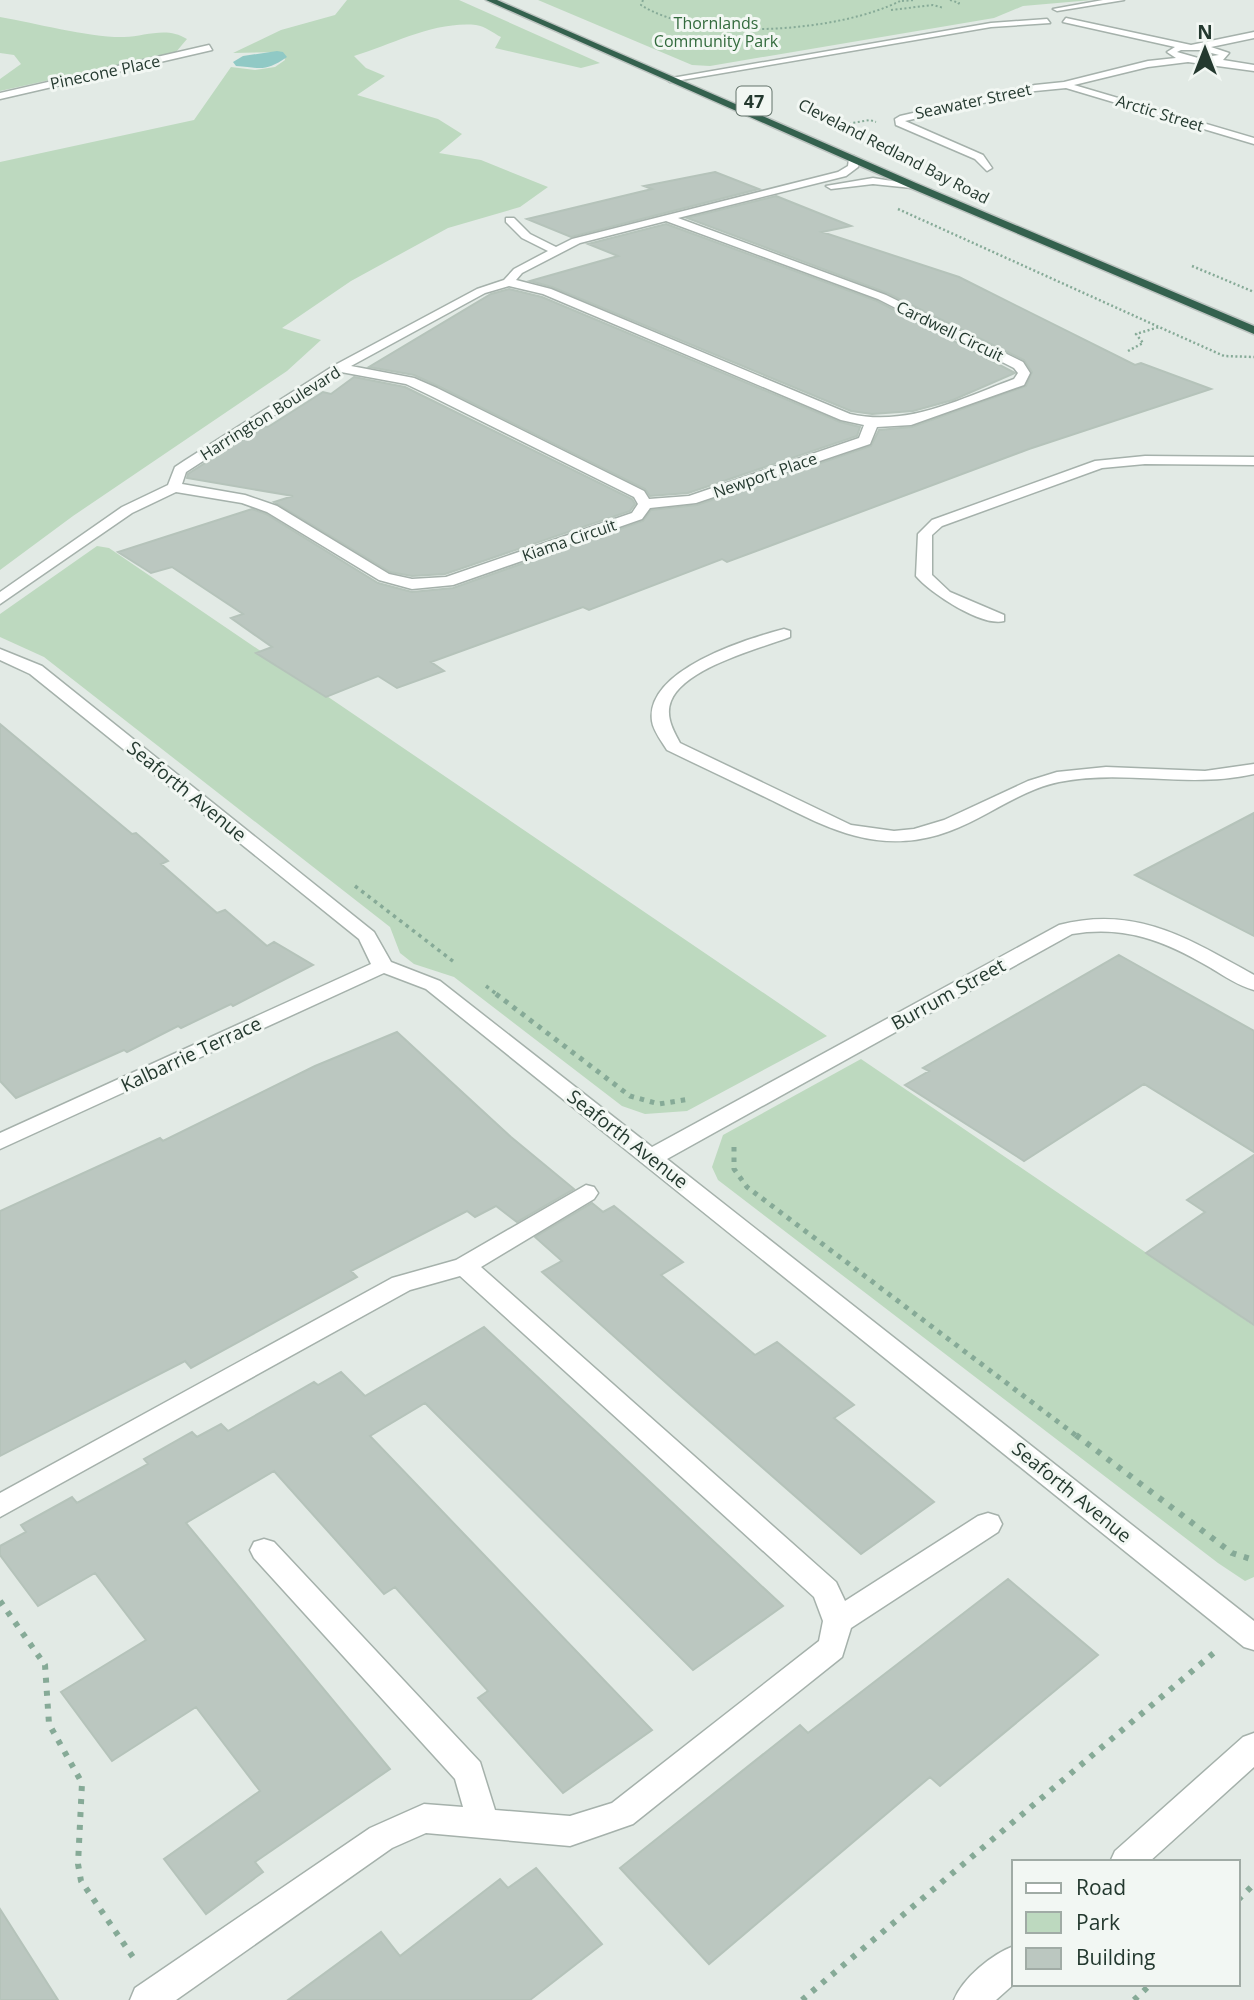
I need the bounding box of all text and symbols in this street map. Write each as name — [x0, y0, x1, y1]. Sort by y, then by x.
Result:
park label: Thornlands Community Park — [654, 12, 779, 52]
north arrow — [1170, 14, 1240, 84]
text: N — [1197, 19, 1213, 45]
street label: Pinecone Place — [48, 50, 162, 94]
street label: Seawater Street — [913, 78, 1033, 124]
road number: 47 — [736, 86, 772, 116]
street label: Arctic Street — [1113, 89, 1207, 137]
street label: Cleveland Redland Bay Road — [795, 93, 993, 209]
street label: Cardwell Circuit — [893, 296, 1008, 367]
street label: Harrington Boulevard — [196, 361, 344, 465]
street label: Newport Place — [710, 447, 820, 503]
street label: Kiama Circuit — [519, 513, 619, 566]
street label: Seaforth Avenue — [122, 735, 252, 847]
street label: Burrum Street — [886, 952, 1010, 1036]
street label: Kalbarrie Terrace — [117, 1010, 265, 1098]
street label: Seaforth Avenue — [562, 1084, 694, 1194]
street label: Seaforth Avenue — [1007, 1436, 1137, 1548]
legend — [1012, 1860, 1240, 1986]
text: Road — [1076, 1873, 1126, 1901]
text: Park — [1076, 1908, 1120, 1936]
text: Building — [1076, 1943, 1155, 1971]

